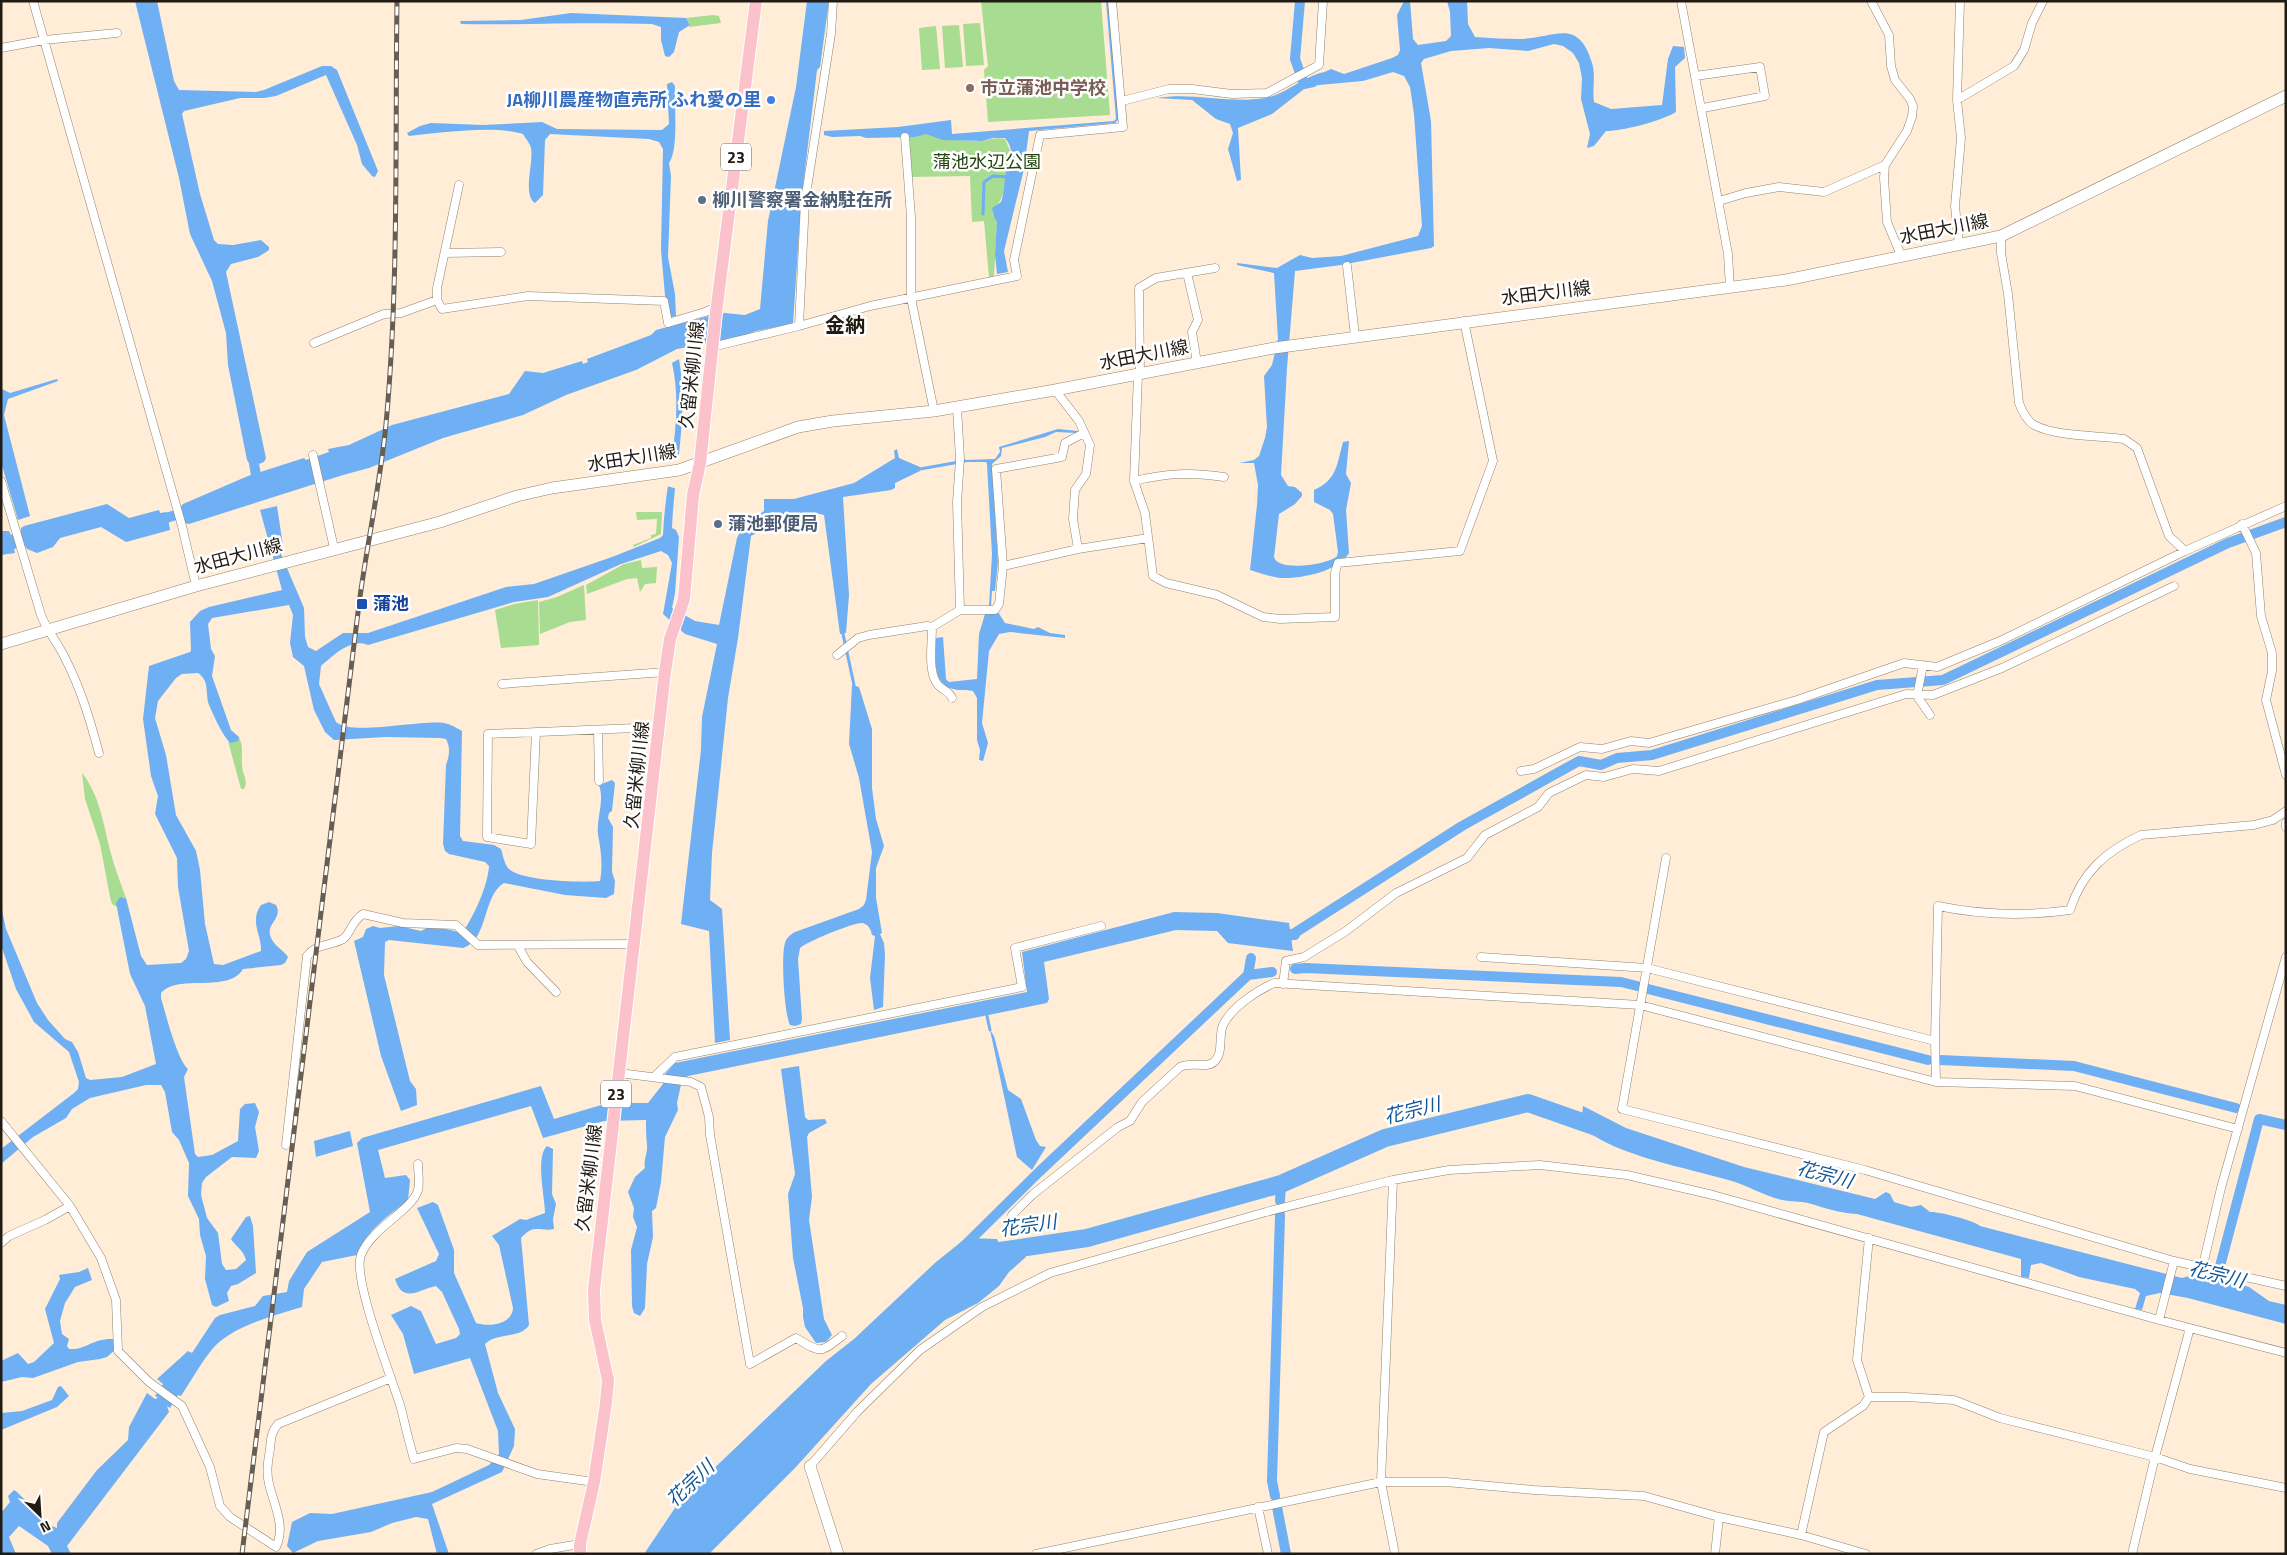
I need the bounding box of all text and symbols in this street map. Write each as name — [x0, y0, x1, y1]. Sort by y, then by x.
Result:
place label: 市立蒲池中学校 — [980, 74, 1106, 101]
marker: 市立蒲池中学校 — [964, 82, 976, 94]
place label: JA柳川農産物直売所 ふれ愛の里 — [507, 86, 761, 113]
marker: JA柳川農産物直売所 ふれ愛の里 — [765, 94, 777, 106]
road number: 23 — [721, 144, 751, 170]
park label: 蒲池水辺公園 — [933, 148, 1041, 175]
place label: 柳川警察署金納駐在所 — [712, 186, 892, 213]
marker: 柳川警察署金納駐在所 — [696, 194, 708, 206]
street label: 水田大川線 — [1897, 207, 1991, 250]
street label: 水田大川線 — [1500, 274, 1592, 311]
district label: 金納 — [825, 309, 865, 340]
street label: 久留米柳川線 — [672, 320, 711, 430]
street label: 水田大川線 — [1097, 333, 1191, 376]
street label: 水田大川線 — [585, 437, 678, 478]
place label: 蒲池郵便局 — [728, 510, 818, 537]
marker: 蒲池郵便局 — [712, 518, 724, 530]
street label: 水田大川線 — [191, 531, 285, 580]
place label: 蒲池 — [373, 590, 409, 617]
marker: 蒲池 — [355, 597, 369, 611]
street label: 久留米柳川線 — [617, 720, 656, 830]
road number: 23 — [601, 1080, 631, 1108]
water label: 花宗川 — [1381, 1088, 1445, 1130]
street label: 久留米柳川線 — [569, 1123, 608, 1233]
water label: 花宗川 — [1794, 1152, 1858, 1195]
water label: 花宗川 — [998, 1206, 1060, 1243]
water label: 花宗川 — [2186, 1253, 2250, 1295]
water label: 花宗川 — [659, 1451, 722, 1513]
north arrow — [15, 1490, 65, 1540]
text: N — [37, 1516, 55, 1539]

